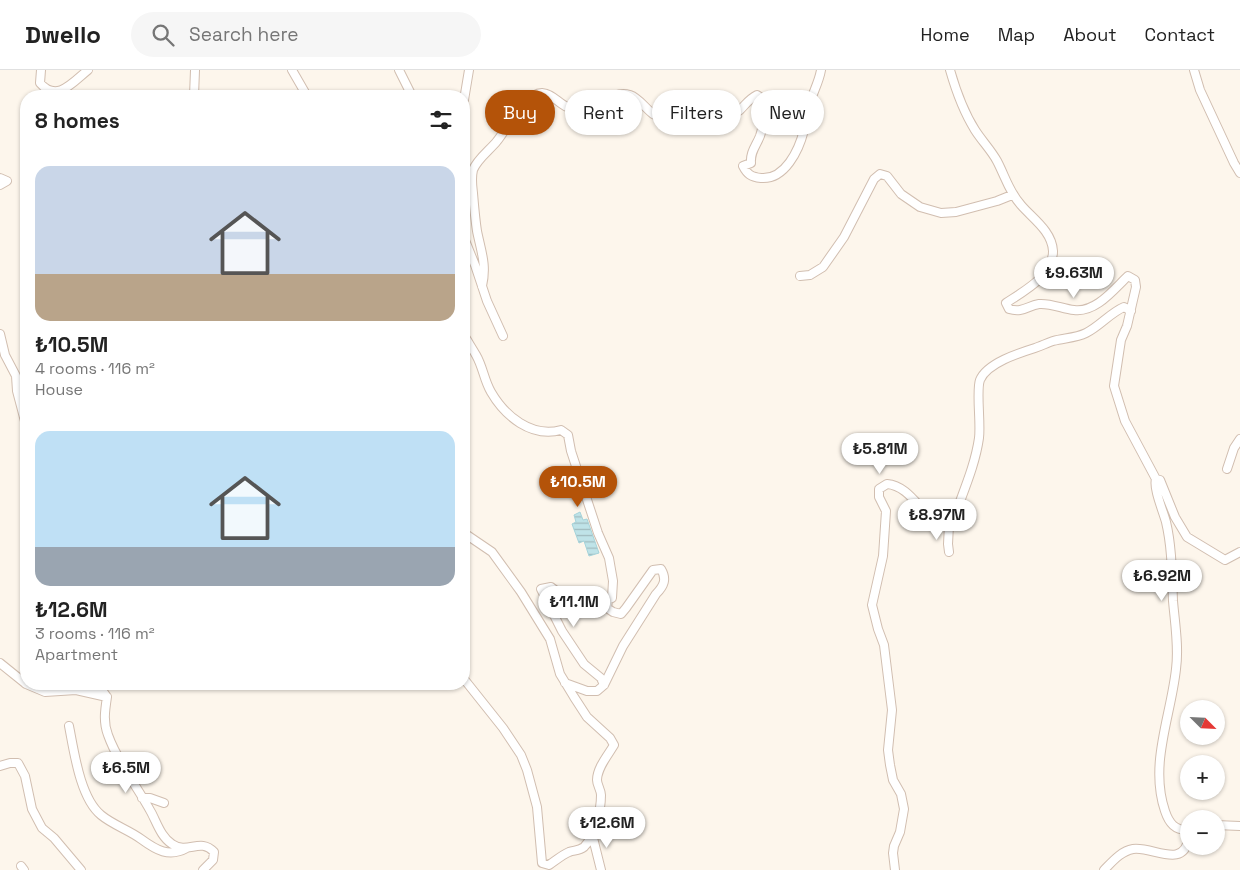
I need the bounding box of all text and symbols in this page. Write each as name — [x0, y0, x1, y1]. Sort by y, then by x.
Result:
search box — [131, 12, 481, 57]
text: Dwello — [25, 19, 101, 50]
icon: search — [149, 21, 177, 49]
text: Search here — [189, 22, 299, 47]
text: Home — [921, 23, 970, 46]
text: Map — [998, 23, 1035, 46]
text: About — [1063, 23, 1117, 46]
text: Contact — [1145, 23, 1215, 46]
chip: Buy — [485, 90, 555, 135]
chip: Rent — [565, 90, 642, 135]
chip: Filters — [652, 90, 741, 135]
chip: New — [751, 90, 824, 135]
icon: filters — [427, 106, 455, 134]
text: 8 homes — [35, 107, 120, 134]
icon: home — [200, 198, 290, 288]
pin: ₺9.63M — [1033, 256, 1115, 299]
text: ₺9.63M — [1045, 262, 1103, 283]
text: ₺10.5M — [35, 331, 108, 358]
text: 4 rooms · 116 m² — [35, 358, 155, 379]
text: House — [35, 379, 83, 400]
pin: ₺5.81M — [839, 432, 921, 475]
text: ₺5.81M — [852, 438, 908, 459]
icon: home — [200, 463, 290, 553]
pin: ₺10.5M — [537, 466, 619, 508]
text: ₺10.5M — [550, 471, 606, 492]
pin: ₺8.97M — [896, 498, 978, 541]
text: ₺8.97M — [909, 504, 965, 525]
pin: ₺6.92M — [1121, 560, 1203, 602]
text: ₺6.92M — [1133, 565, 1191, 586]
pin: ₺11.1M — [533, 586, 615, 628]
text: ₺11.1M — [549, 591, 599, 612]
text: ₺12.6M — [35, 596, 108, 623]
text: 3 rooms · 116 m² — [35, 623, 155, 644]
text: Apartment — [35, 644, 118, 665]
north arrow — [1180, 700, 1225, 745]
map controls — [1180, 700, 1225, 855]
pin: ₺6.5M — [91, 752, 161, 794]
button: + — [1180, 755, 1225, 800]
text: ₺6.5M — [102, 757, 150, 778]
pin: ₺12.6M — [566, 806, 648, 849]
button: − — [1180, 810, 1225, 855]
text: ₺12.6M — [579, 812, 635, 833]

